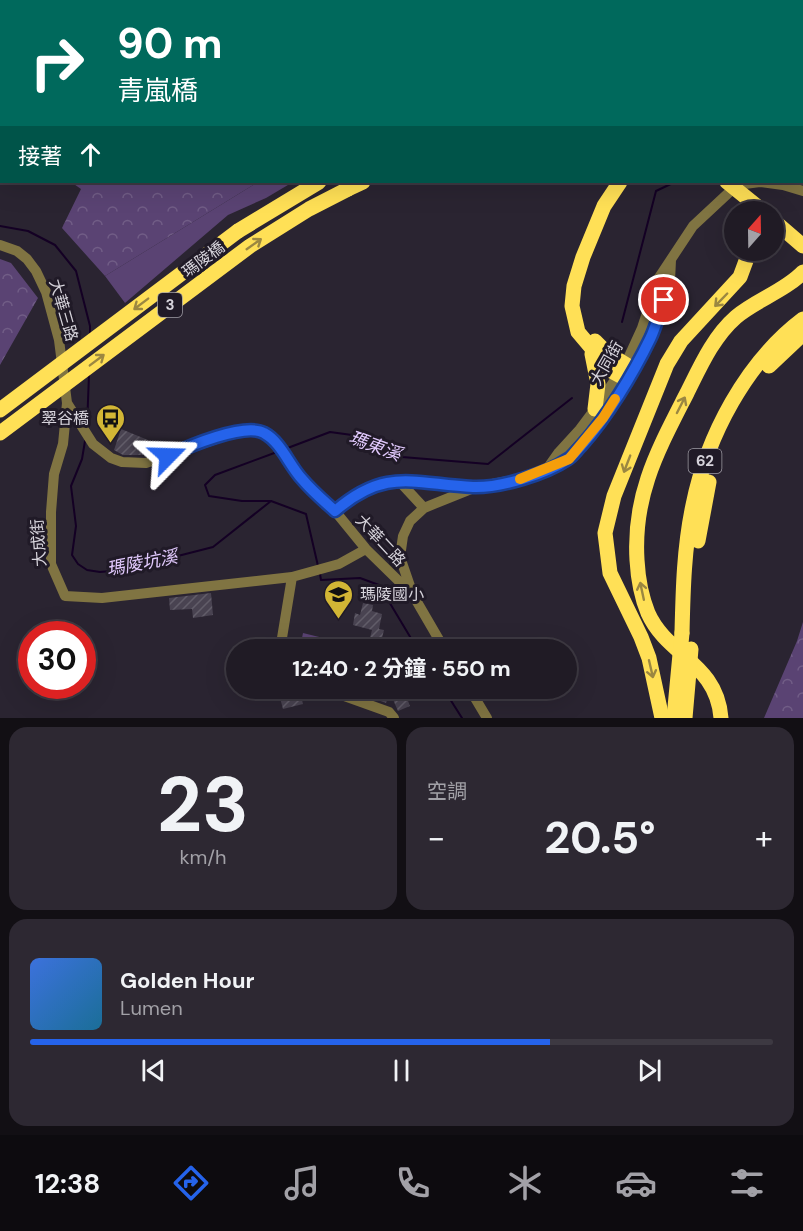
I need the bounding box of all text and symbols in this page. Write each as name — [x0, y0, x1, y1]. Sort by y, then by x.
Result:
text: 90 m — [117, 16, 223, 71]
icon: right — [18, 24, 96, 102]
text: 青嵐橋 — [117, 73, 198, 108]
icon: ahead — [74, 138, 107, 171]
text: 接著 — [18, 142, 62, 171]
north arrow — [724, 201, 784, 261]
map controls — [724, 201, 784, 261]
street label: 瑪陵橋 — [178, 237, 229, 282]
one-way arrow — [245, 238, 261, 250]
pin — [638, 274, 689, 325]
street label: 大華三路 — [45, 276, 82, 344]
icon: arrive — [647, 283, 680, 316]
one-way arrow — [713, 292, 728, 307]
road number: 3 — [158, 293, 182, 317]
one-way arrow — [134, 298, 150, 310]
street label: 大同街 — [585, 337, 628, 389]
one-way arrow — [89, 354, 105, 366]
one-way arrow — [675, 397, 687, 415]
bus stop icon: 翠谷橋 — [94, 402, 126, 444]
place label: 翠谷橋 — [41, 408, 89, 429]
position arrow — [136, 424, 200, 488]
water label: 瑪東溪 — [346, 425, 407, 468]
road number: 62 — [688, 449, 722, 473]
one-way arrow — [621, 454, 632, 473]
street label: 大華二路 — [351, 510, 410, 571]
street label: 大成街 — [26, 518, 51, 568]
water label: 瑪陵坑溪 — [104, 544, 183, 582]
school or university icon: 瑪陵國小 — [323, 578, 355, 620]
one-way arrow — [635, 582, 647, 601]
place label: 瑪陵國小 — [360, 584, 424, 605]
speed limit sign: 30 — [18, 621, 96, 699]
text: 12:40 · 2 分鐘 · 550 m — [292, 654, 511, 683]
one-way arrow — [646, 660, 658, 679]
text: 23 — [157, 754, 249, 855]
text: 空調 — [427, 778, 467, 804]
text: 20.5° — [544, 808, 656, 867]
text: − — [427, 816, 445, 859]
text: + — [755, 816, 773, 859]
text: km/h — [179, 844, 227, 870]
text: Golden Hour — [120, 966, 255, 995]
text: Lumen — [120, 995, 183, 1021]
icon: previous — [137, 1054, 170, 1087]
icon: pause — [385, 1054, 418, 1087]
icon: next — [633, 1054, 666, 1087]
icon: directions — [170, 1162, 212, 1204]
icon: music — [281, 1162, 323, 1204]
icon: phone — [392, 1162, 434, 1204]
icon: climate — [504, 1162, 546, 1204]
icon: car — [615, 1162, 657, 1204]
icon: filters — [726, 1162, 768, 1204]
text: 12:38 — [35, 1166, 100, 1201]

